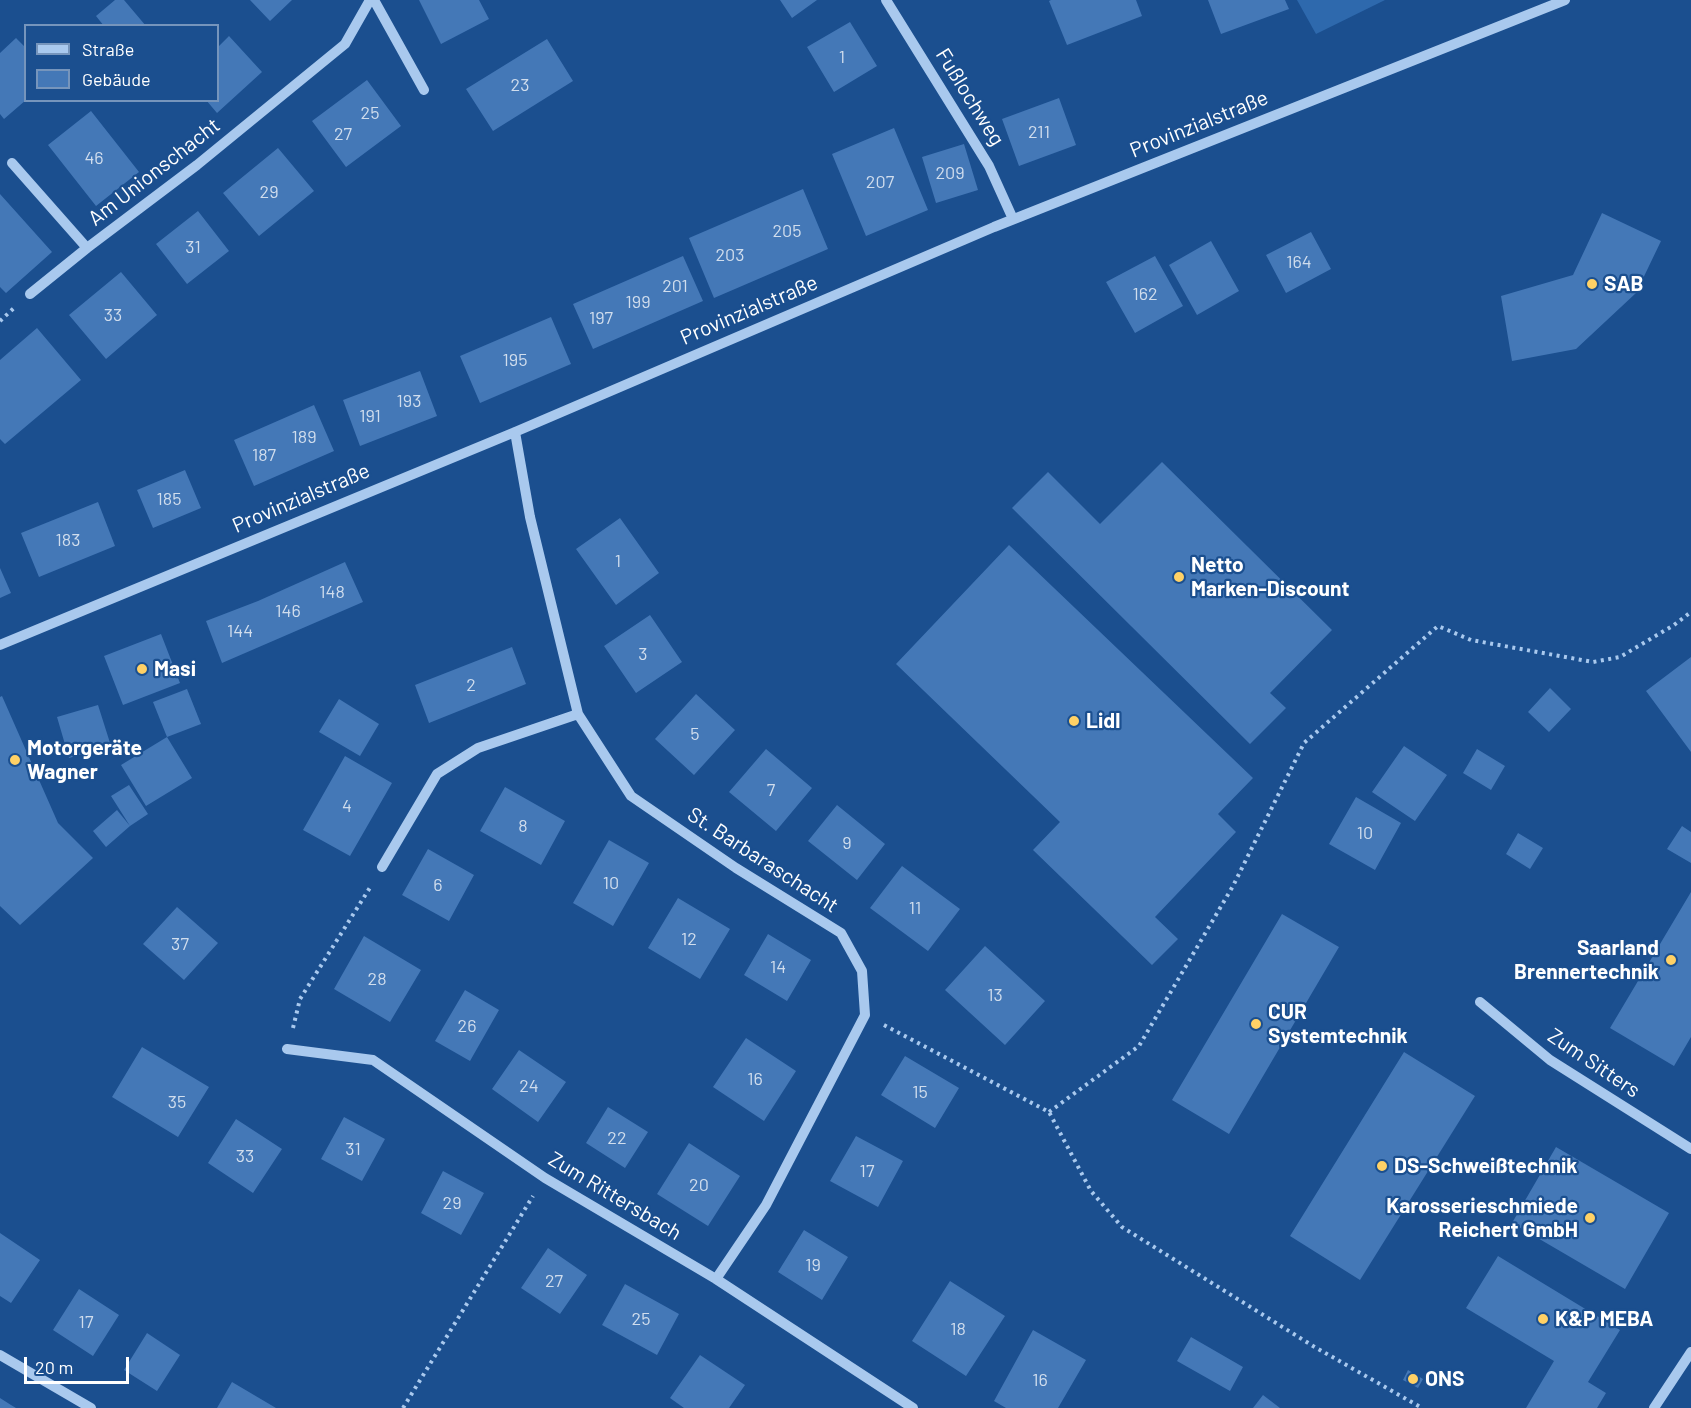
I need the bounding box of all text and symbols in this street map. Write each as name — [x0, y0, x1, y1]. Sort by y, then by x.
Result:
legend — [24, 24, 219, 102]
text: Straße — [82, 38, 134, 60]
street label: Fußlochweg — [930, 44, 1010, 150]
house number: 1 — [839, 46, 845, 68]
text: Gebäude — [82, 68, 151, 90]
house number: 23 — [511, 74, 529, 96]
street label: Provinzialstraße — [1126, 85, 1272, 163]
house number: 25 — [361, 102, 379, 124]
street label: Am Unionschacht — [83, 113, 225, 231]
house number: 211 — [1028, 121, 1050, 143]
house number: 27 — [334, 123, 352, 145]
house number: 46 — [84, 147, 104, 169]
house number: 209 — [935, 162, 965, 184]
house number: 207 — [866, 171, 894, 193]
house number: 29 — [259, 181, 279, 203]
house number: 205 — [772, 220, 802, 242]
house number: 31 — [185, 236, 201, 258]
house number: 203 — [715, 244, 745, 266]
house number: 164 — [1286, 251, 1312, 273]
street label: Provinzialstraße — [676, 270, 822, 350]
place label: SAB — [1604, 271, 1644, 297]
house number: 201 — [662, 275, 688, 297]
marker: SAB — [1585, 277, 1599, 291]
house number: 162 — [1132, 283, 1158, 305]
house number: 199 — [625, 291, 651, 313]
house number: 33 — [104, 304, 122, 326]
house number: 197 — [589, 307, 613, 329]
house number: 195 — [503, 349, 527, 371]
house number: 193 — [397, 390, 421, 412]
house number: 191 — [359, 405, 381, 427]
house number: 189 — [291, 426, 317, 448]
house number: 187 — [252, 444, 276, 466]
street label: Provinzialstraße — [228, 458, 374, 538]
house number: 185 — [157, 488, 181, 510]
house number: 183 — [56, 529, 80, 551]
house number: 1 — [615, 550, 621, 572]
place label: Netto Marken-Discount — [1191, 552, 1349, 602]
marker: Netto Marken-Discount — [1172, 570, 1186, 584]
house number: 148 — [319, 581, 345, 603]
house number: 146 — [275, 600, 301, 622]
house number: 144 — [227, 620, 253, 642]
house number: 3 — [638, 643, 648, 665]
place label: Masi — [154, 656, 196, 682]
marker: Masi — [135, 662, 149, 676]
house number: 2 — [466, 674, 476, 696]
place label: Lidl — [1086, 708, 1120, 734]
marker: Lidl — [1067, 714, 1081, 728]
house number: 5 — [690, 723, 700, 745]
place label: Motorgeräte Wagner — [27, 735, 142, 785]
marker: Motorgeräte Wagner — [8, 753, 22, 767]
house number: 7 — [767, 779, 775, 801]
house number: 4 — [342, 795, 352, 817]
street label: St. Barbaraschacht — [683, 802, 843, 918]
house number: 8 — [518, 815, 528, 837]
house number: 10 — [1357, 822, 1373, 844]
house number: 9 — [842, 832, 852, 854]
house number: 10 — [603, 872, 619, 894]
house number: 6 — [433, 874, 443, 896]
house number: 11 — [909, 897, 921, 919]
house number: 12 — [681, 928, 697, 950]
house number: 37 — [171, 933, 189, 955]
place label: Saarland Brennertechnik — [1514, 935, 1659, 985]
marker: Saarland Brennertechnik — [1664, 953, 1678, 967]
house number: 14 — [770, 956, 786, 978]
house number: 28 — [367, 968, 387, 990]
house number: 13 — [987, 984, 1003, 1006]
place label: CUR Systemtechnik — [1268, 999, 1408, 1049]
house number: 26 — [458, 1015, 476, 1037]
marker: CUR Systemtechnik — [1249, 1017, 1263, 1031]
street label: Zum Sitters — [1543, 1023, 1645, 1103]
house number: 16 — [747, 1068, 763, 1090]
house number: 24 — [519, 1075, 539, 1097]
house number: 15 — [912, 1081, 928, 1103]
house number: 35 — [168, 1091, 186, 1113]
house number: 22 — [607, 1127, 627, 1149]
house number: 31 — [345, 1138, 361, 1160]
house number: 33 — [236, 1145, 254, 1167]
street label: Zum Rittersbach — [544, 1146, 686, 1246]
place label: DS-Schweißtechnik — [1394, 1153, 1577, 1179]
marker: DS-Schweißtechnik — [1375, 1159, 1389, 1173]
house number: 17 — [860, 1160, 874, 1182]
house number: 20 — [689, 1174, 709, 1196]
house number: 29 — [442, 1192, 462, 1214]
place label: Karosserieschmiede Reichert GmbH — [1386, 1193, 1578, 1243]
marker: Karosserieschmiede Reichert GmbH — [1583, 1211, 1597, 1225]
house number: 19 — [805, 1254, 821, 1276]
house number: 27 — [545, 1270, 563, 1292]
place label: K&P MEBA — [1555, 1306, 1653, 1332]
house number: 25 — [632, 1308, 650, 1330]
house number: 17 — [79, 1311, 93, 1333]
marker: K&P MEBA — [1536, 1312, 1550, 1326]
house number: 18 — [950, 1318, 966, 1340]
scale bar — [27, 1345, 132, 1383]
text: 20 m — [35, 1356, 73, 1378]
place label: ONS — [1425, 1366, 1465, 1392]
house number: 16 — [1032, 1369, 1048, 1391]
marker: ONS — [1406, 1372, 1420, 1386]

